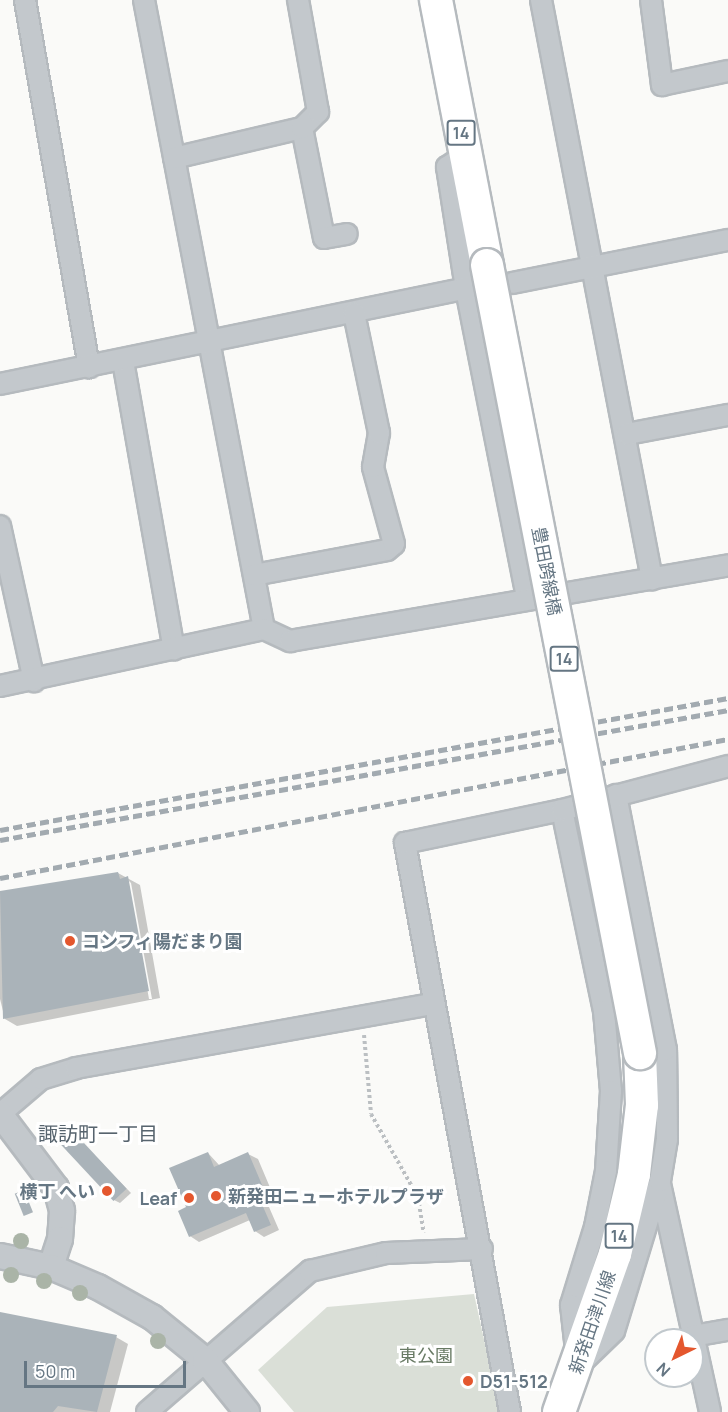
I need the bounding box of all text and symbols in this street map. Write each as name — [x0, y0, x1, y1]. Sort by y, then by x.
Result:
road number: 14 — [446, 120, 476, 146]
street label: 豊田跨線橋 — [528, 525, 566, 617]
road number: 14 — [549, 646, 579, 672]
place label: コンフィ陽だまり園 — [82, 930, 244, 952]
marker: コンフィ陽だまり園 — [63, 934, 77, 948]
district label: 諏訪町一丁目 — [38, 1121, 158, 1145]
place label: 横丁 へい — [19, 1180, 95, 1202]
marker: 横丁 へい — [100, 1184, 114, 1198]
place label: 新発田ニューホテルプラザ — [228, 1185, 444, 1207]
place label: Leaf — [140, 1187, 177, 1209]
marker: 新発田ニューホテルプラザ — [209, 1189, 223, 1203]
marker: Leaf — [182, 1191, 196, 1205]
road number: 14 — [604, 1223, 634, 1249]
street label: 新発田津川線 — [564, 1267, 620, 1377]
north arrow — [644, 1328, 704, 1388]
park label: 東公園 — [399, 1344, 453, 1366]
scale bar — [27, 1349, 189, 1387]
text: N — [651, 1358, 675, 1382]
text: 50 m — [35, 1359, 75, 1383]
place label: D51-512 — [480, 1370, 548, 1392]
marker: D51-512 — [461, 1374, 475, 1388]

